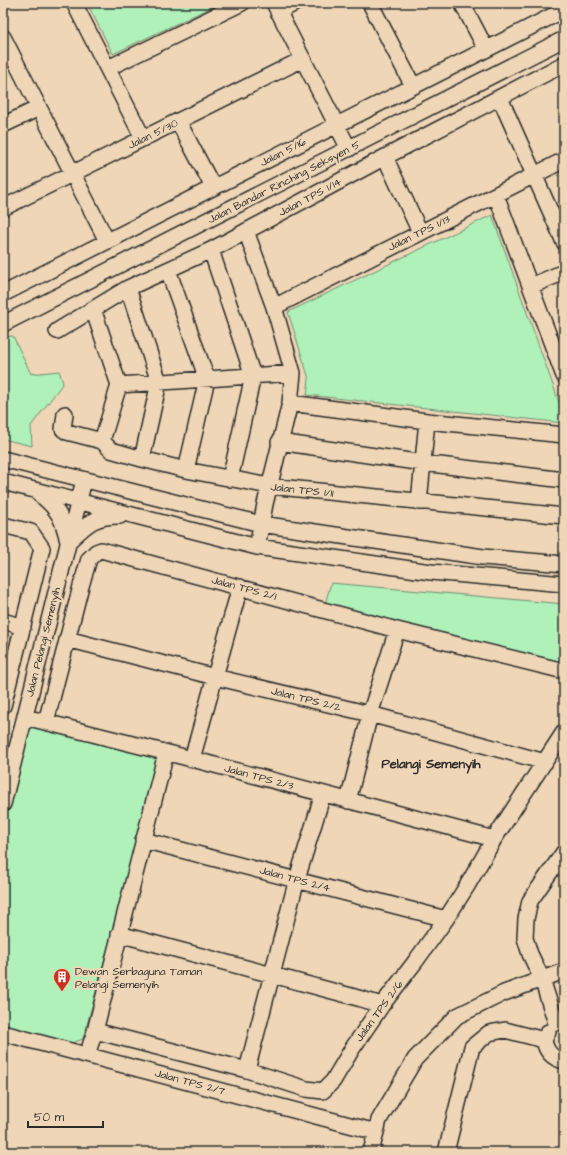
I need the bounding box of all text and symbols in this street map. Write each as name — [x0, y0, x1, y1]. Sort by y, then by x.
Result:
street label: Jalan 5/30 — [125, 115, 181, 153]
street label: Jalan 5/16 — [257, 134, 309, 170]
street label: Jalan Bandar Rinching Seksyen 5 — [205, 137, 363, 228]
street label: Jalan TPS 1/14 — [276, 174, 345, 220]
street label: Jalan TPS 1/13 — [385, 211, 453, 255]
street label: Jalan TPS 1/11 — [270, 479, 335, 501]
street label: Jalan TPS 2/1 — [210, 572, 279, 604]
street label: Jalan Pelangi Semenyih — [22, 585, 65, 699]
street label: Jalan TPS 2/2 — [269, 683, 343, 715]
district label: Pelangi Semenyih — [382, 755, 481, 775]
street label: Jalan TPS 2/3 — [223, 761, 296, 794]
street label: Jalan TPS 2/4 — [258, 862, 333, 896]
place label: Dewan Serbaguna Taman Pelangi Semenyih — [75, 964, 203, 993]
building icon: Dewan Serbaguna Taman Pelangi Semenyih — [52, 967, 72, 992]
street label: Jalan TPS 2/6 — [352, 977, 406, 1045]
street label: Jalan TPS 2/7 — [153, 1065, 227, 1099]
scale bar — [28, 1103, 103, 1129]
text: 50 m — [34, 1109, 65, 1126]

